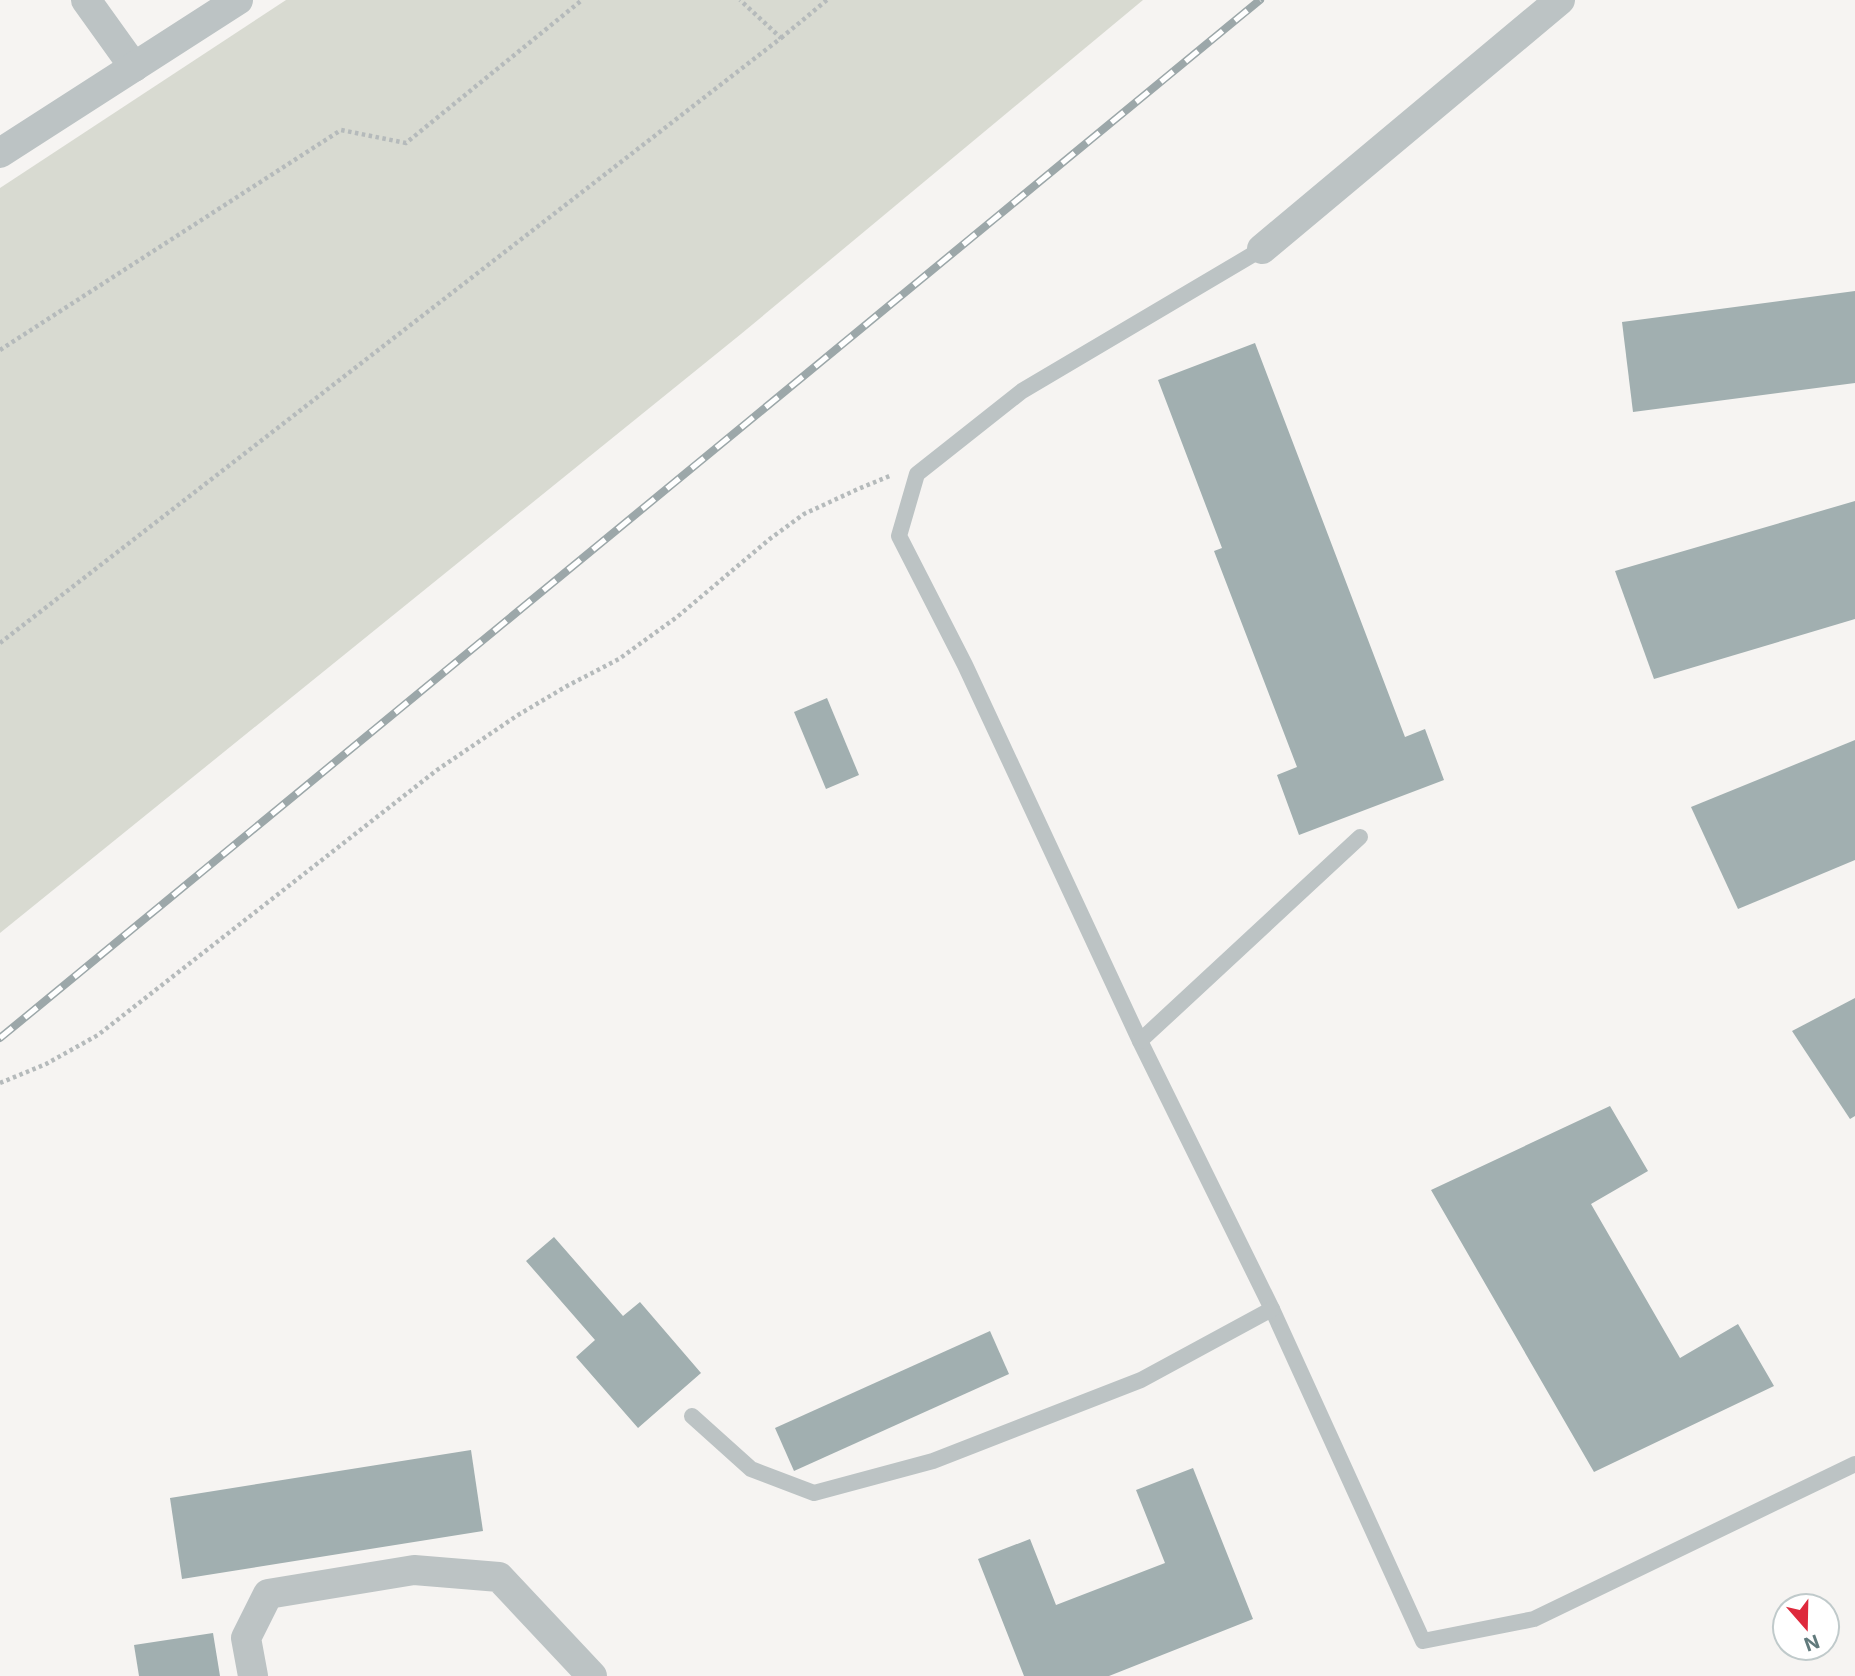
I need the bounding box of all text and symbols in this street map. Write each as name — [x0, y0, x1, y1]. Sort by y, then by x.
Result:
north arrow — [1771, 1592, 1841, 1662]
text: N — [1801, 1629, 1822, 1656]

